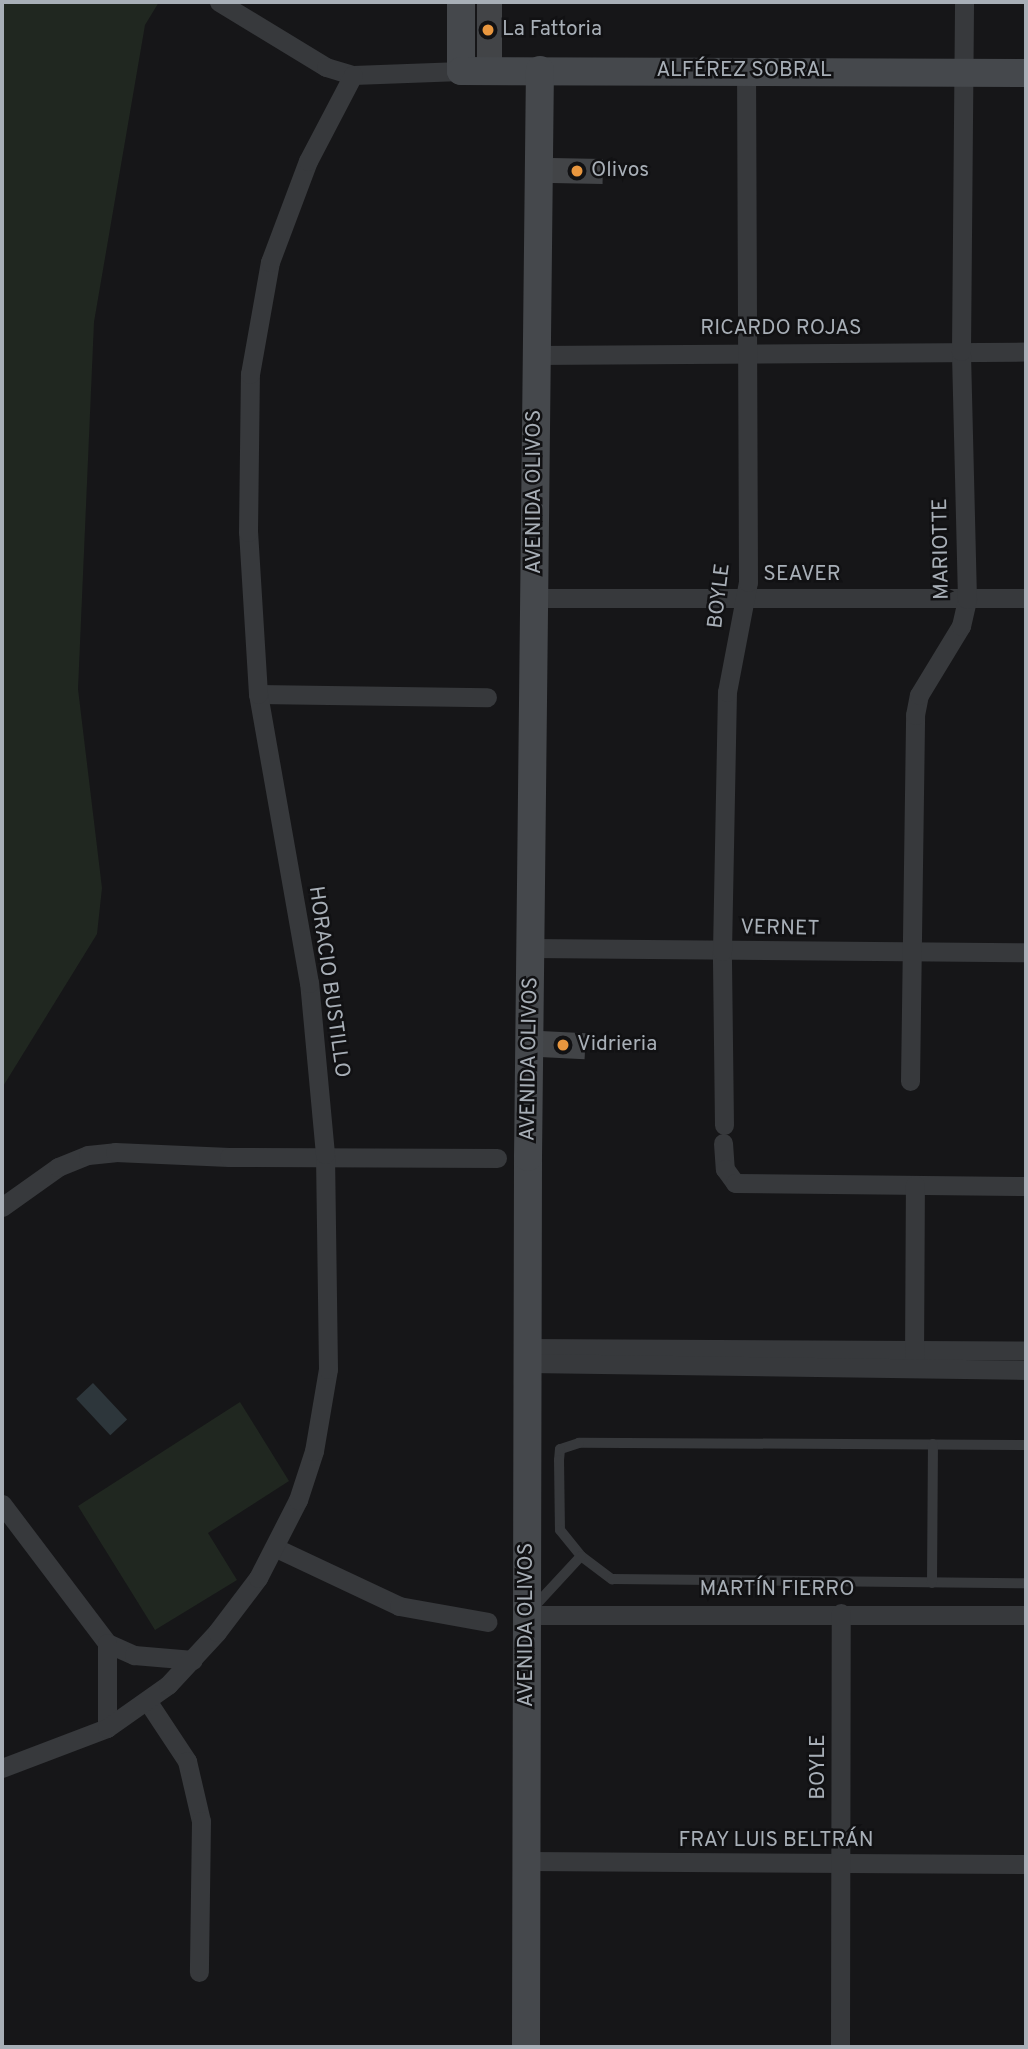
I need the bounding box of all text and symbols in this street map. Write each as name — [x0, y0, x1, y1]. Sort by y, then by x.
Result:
place label: La Fattoria — [502, 17, 602, 43]
marker: La Fattoria — [480, 22, 496, 38]
street label: ALFÉREZ SOBRAL — [656, 58, 832, 84]
place label: Olivos — [591, 158, 649, 184]
marker: Olivos — [569, 163, 585, 179]
street label: RICARDO ROJAS — [700, 316, 862, 342]
street label: AVENIDA OLIVOS — [522, 409, 548, 575]
street label: MARIOTTE — [929, 498, 955, 600]
street label: BOYLE — [704, 562, 736, 630]
street label: SEAVER — [763, 562, 841, 588]
street label: HORACIO BUSTILLO — [302, 885, 354, 1079]
street label: VERNET — [740, 916, 820, 942]
street label: AVENIDA OLIVOS — [516, 976, 544, 1142]
place label: Vidrieria — [577, 1032, 657, 1058]
marker: Vidrieria — [555, 1037, 571, 1053]
street label: AVENIDA OLIVOS — [514, 1542, 540, 1708]
street label: MARTÍN FIERRO — [699, 1577, 855, 1603]
street label: BOYLE — [806, 1734, 832, 1800]
street label: FRAY LUIS BELTRÁN — [678, 1828, 874, 1854]

